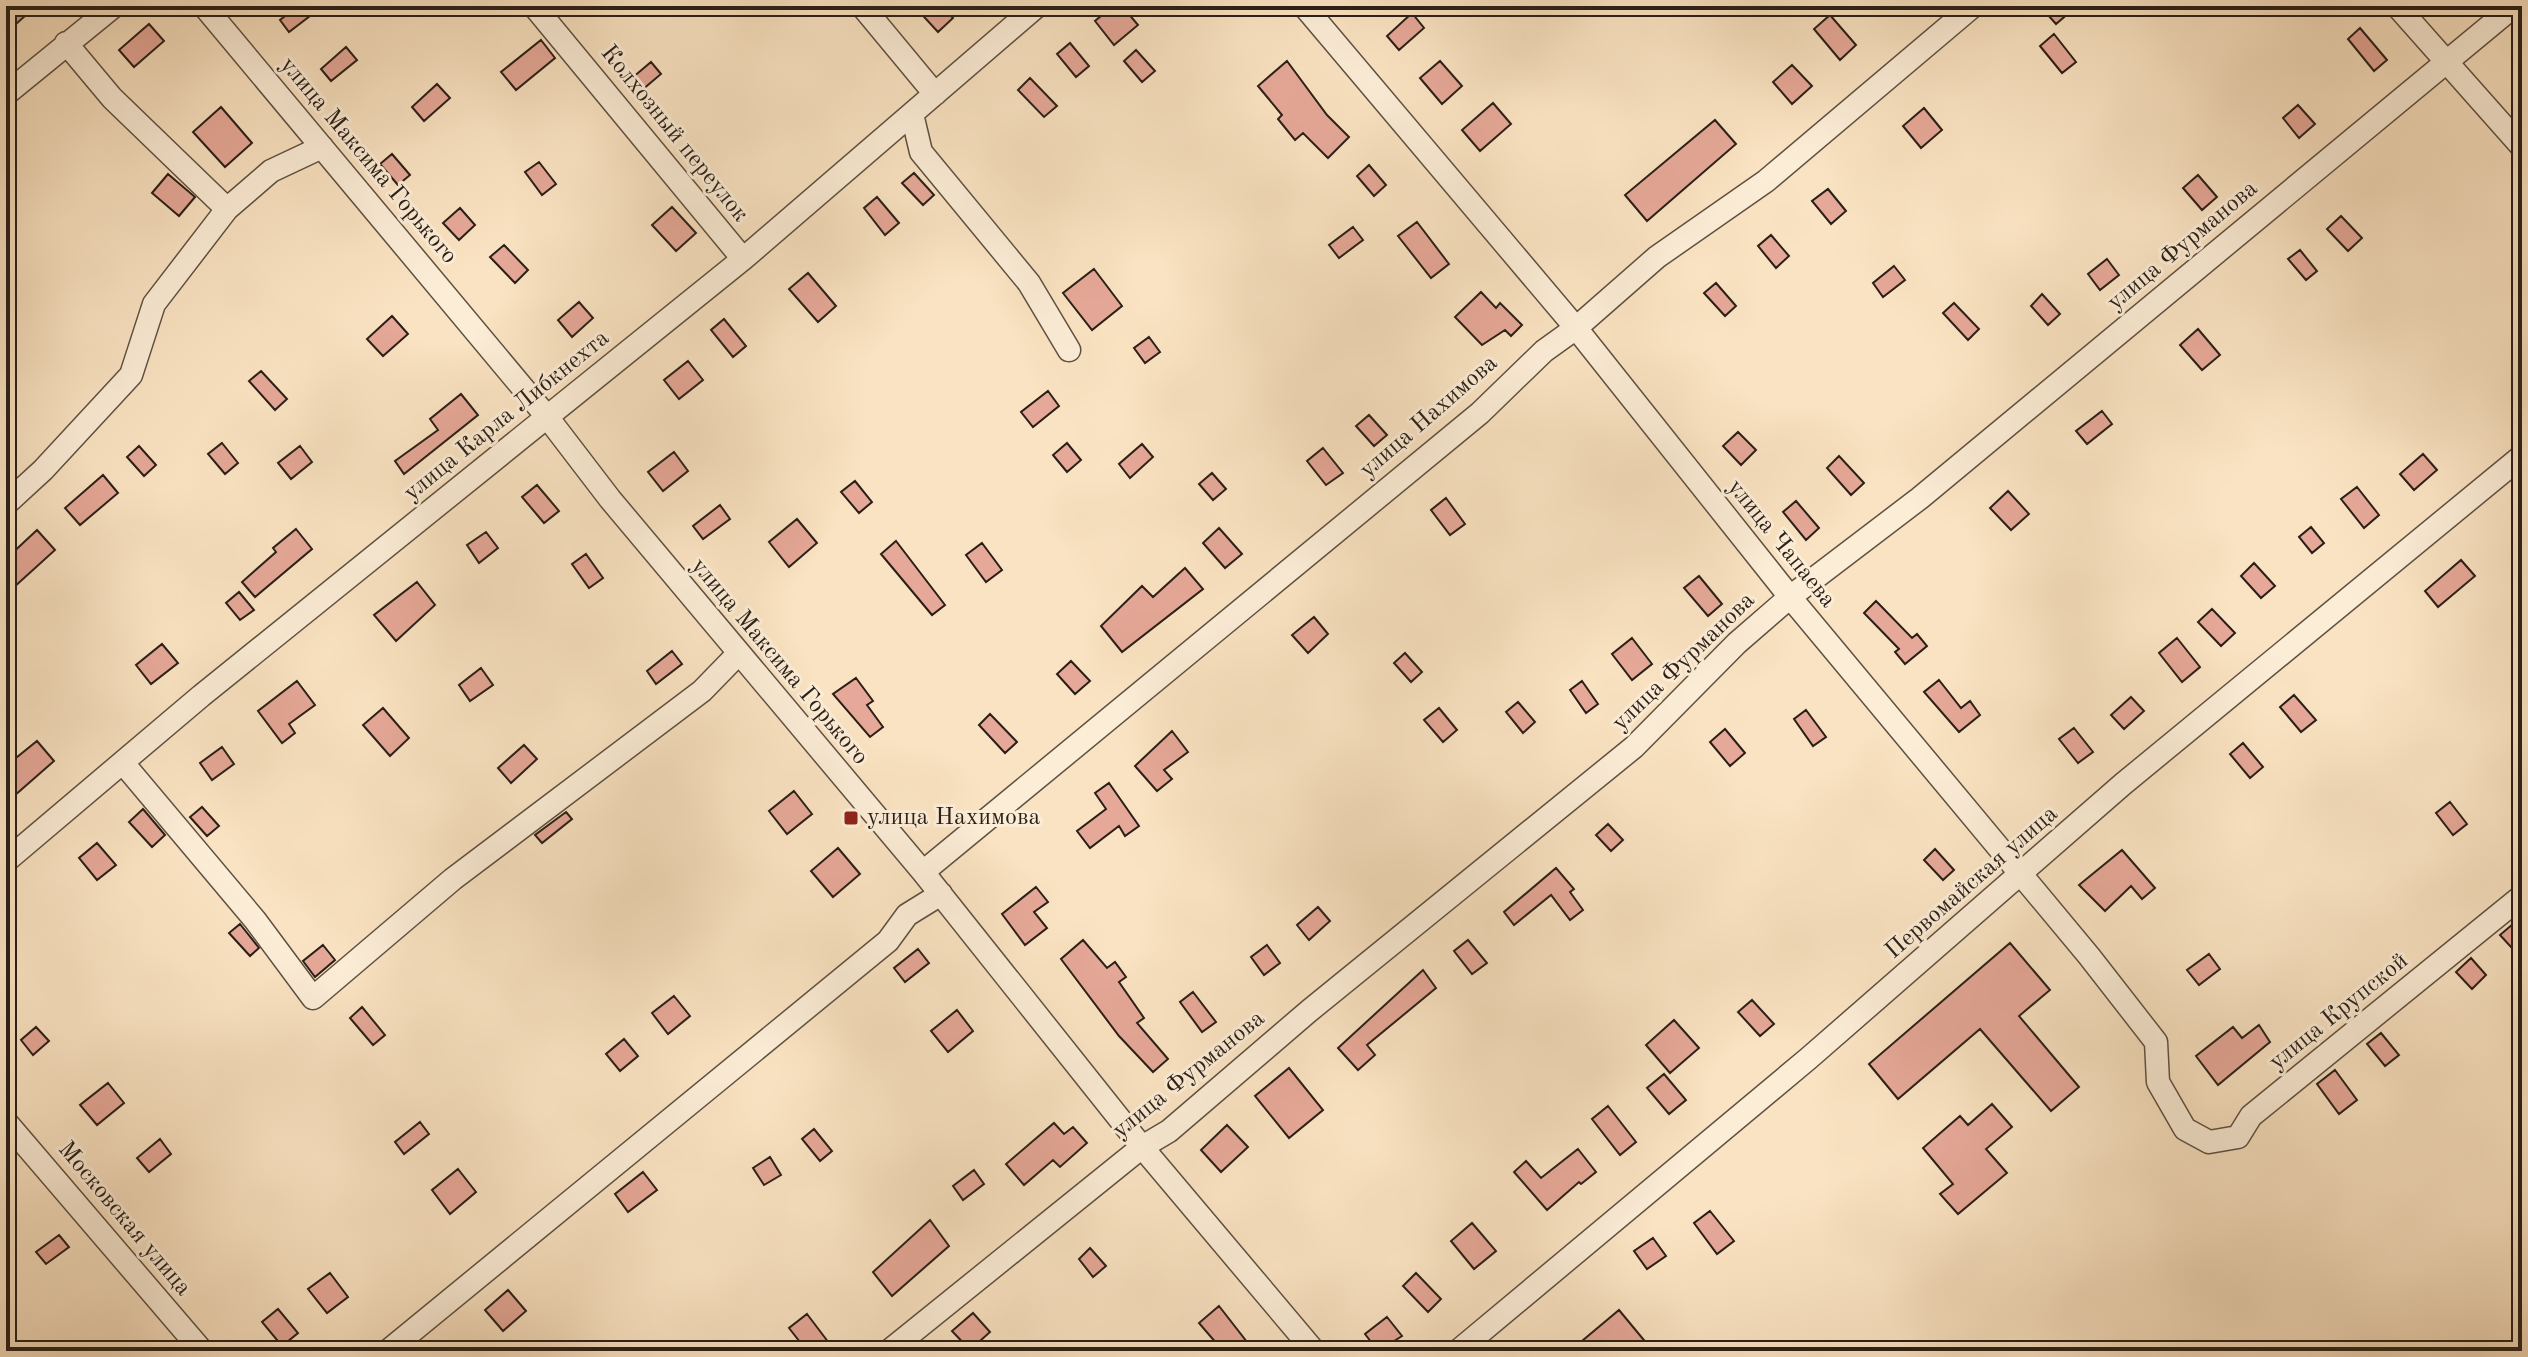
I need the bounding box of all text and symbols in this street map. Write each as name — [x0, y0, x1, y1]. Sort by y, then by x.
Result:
street label: Колхозный переулок — [596, 41, 752, 227]
street label: улица Максима Горького — [275, 53, 461, 269]
street label: улица Фурманова — [2103, 176, 2263, 315]
street label: улица Карла Либкнехта — [400, 326, 614, 506]
street label: улица Нахимова — [1356, 351, 1502, 483]
street label: улица Чапаева — [1722, 475, 1840, 613]
street label: улица Максима Горького — [686, 554, 872, 770]
street label: улица Фурманова — [1608, 588, 1760, 736]
street label: Первомайская улица — [1881, 802, 2063, 964]
place label: улица Нахимова — [867, 806, 1041, 830]
marker: улица Нахимова — [842, 809, 860, 827]
street label: улица Крупской — [2265, 949, 2413, 1075]
street label: улица Фурманова — [1109, 1007, 1270, 1143]
street label: Московская улица — [53, 1137, 195, 1301]

